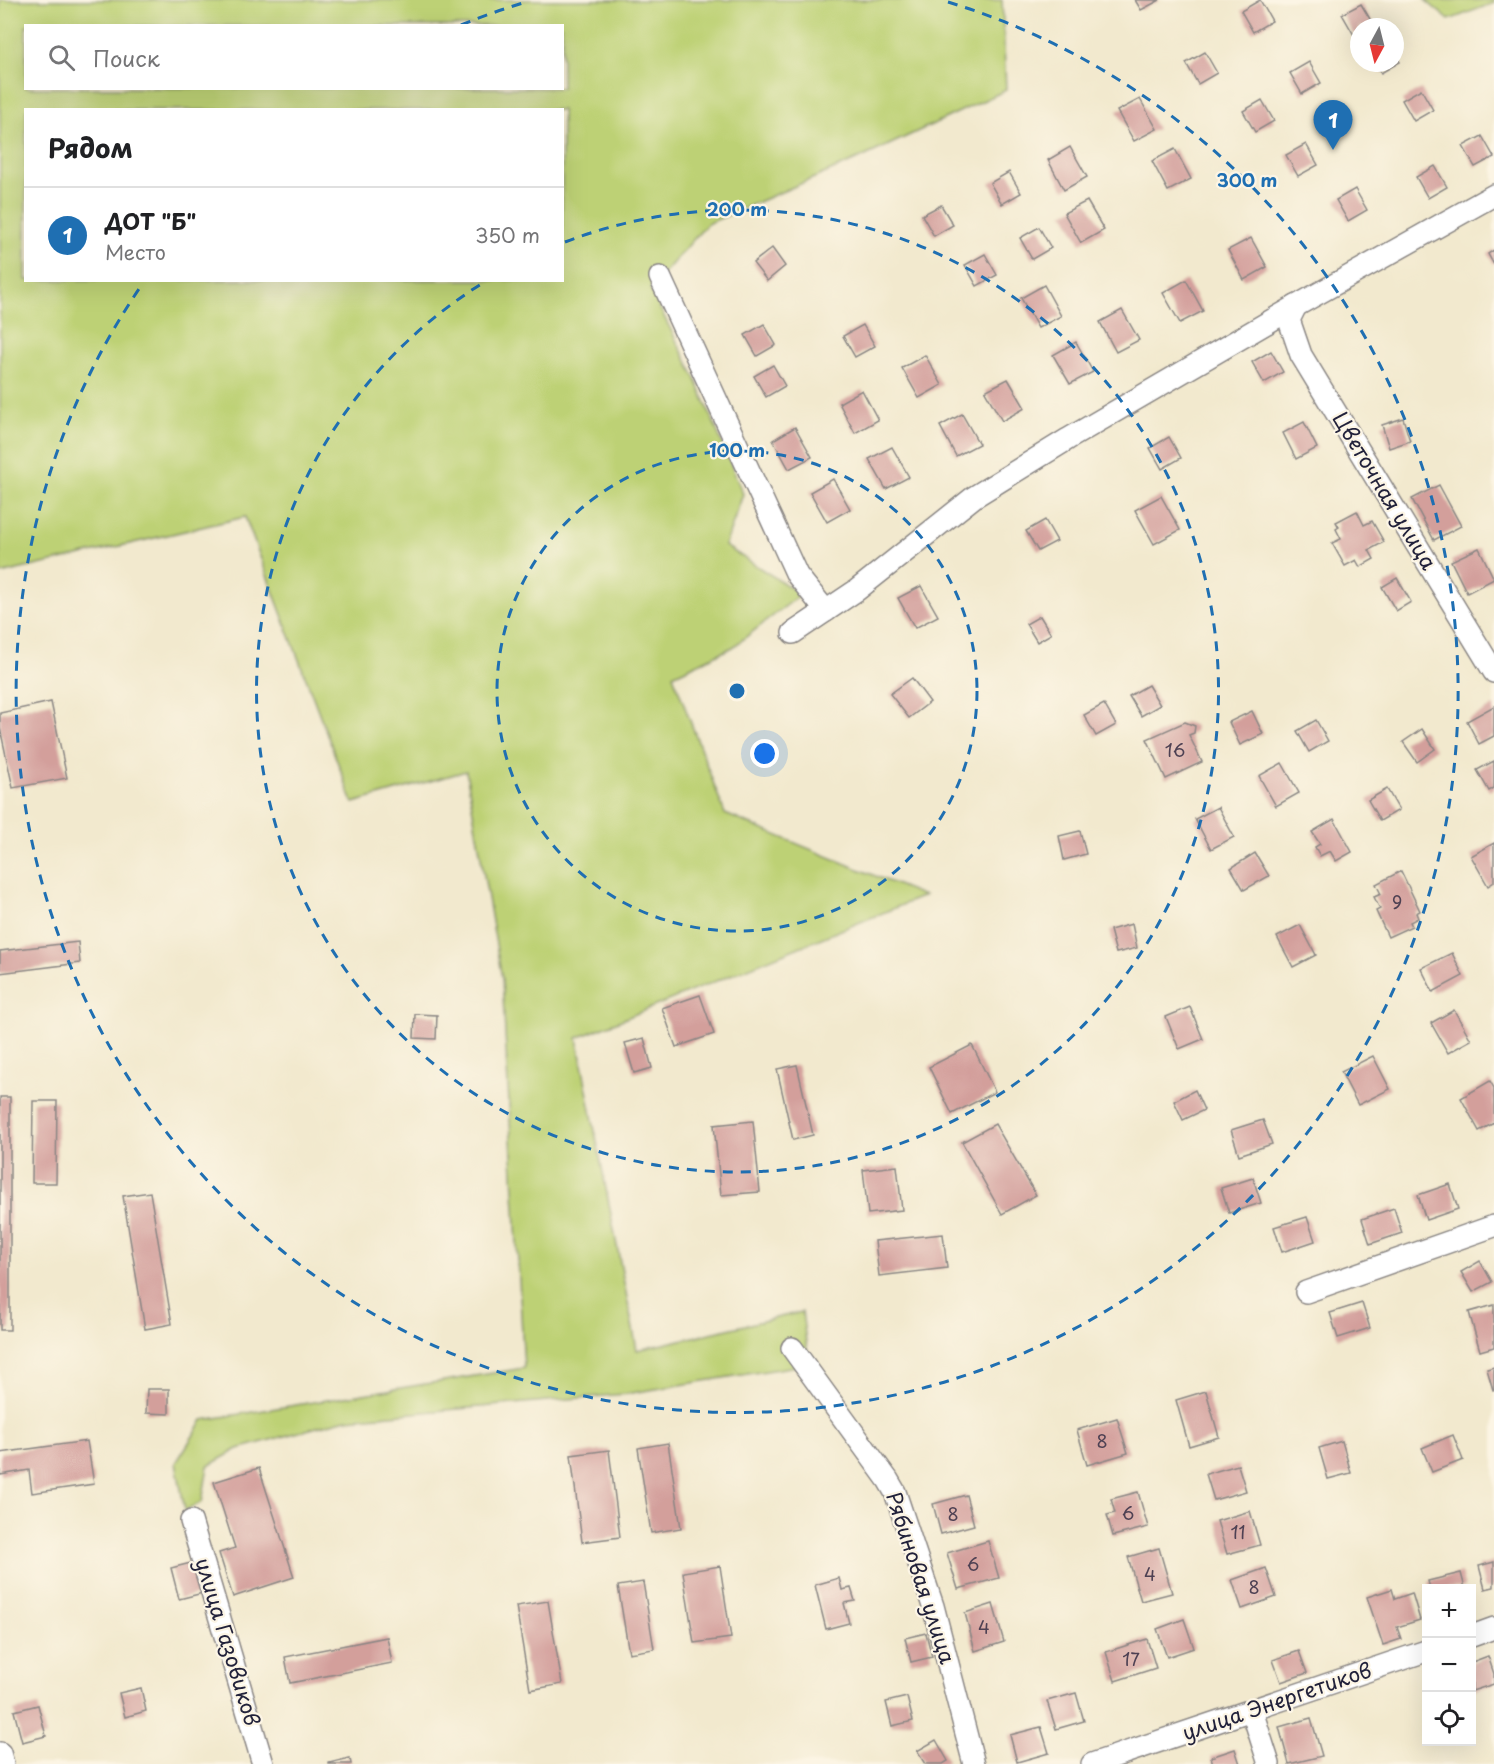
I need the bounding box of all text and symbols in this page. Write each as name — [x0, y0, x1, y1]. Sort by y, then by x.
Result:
north arrow — [1350, 18, 1404, 72]
search box — [24, 24, 564, 90]
icon: search — [45, 41, 78, 74]
text: Поиск — [93, 41, 160, 74]
pin: 1 — [1314, 100, 1352, 150]
text: Рядом — [48, 128, 133, 167]
text: 300 m — [1217, 166, 1277, 193]
text: 200 m — [707, 195, 767, 222]
text: ДОТ "Б" — [105, 204, 196, 237]
text: 1 — [63, 220, 72, 250]
text: 350 m — [475, 220, 540, 250]
text: Место — [105, 237, 166, 267]
street label: Цветочная улица — [1326, 405, 1446, 576]
text: 100 m — [709, 436, 765, 463]
centre of rings — [727, 681, 747, 701]
house number: 16 — [1165, 736, 1185, 763]
your location — [750, 739, 779, 768]
house number: 9 — [1392, 888, 1402, 915]
house number: 8 — [1096, 1427, 1108, 1454]
street label: Рябиновая улица — [879, 1487, 965, 1668]
house number: 6 — [1122, 1499, 1134, 1526]
house number: 8 — [947, 1500, 959, 1527]
house number: 11 — [1230, 1518, 1246, 1545]
house number: 6 — [967, 1550, 979, 1577]
street label: улица Газовиков — [188, 1553, 270, 1729]
house number: 4 — [1144, 1560, 1156, 1587]
house number: 8 — [1248, 1573, 1260, 1600]
map controls — [1422, 1584, 1476, 1746]
button: + — [1422, 1584, 1476, 1638]
house number: 4 — [978, 1613, 990, 1640]
button: − — [1422, 1638, 1476, 1692]
house number: 17 — [1122, 1645, 1140, 1672]
street label: улица Энергетиков — [1177, 1653, 1375, 1748]
button: locate — [1422, 1692, 1476, 1746]

